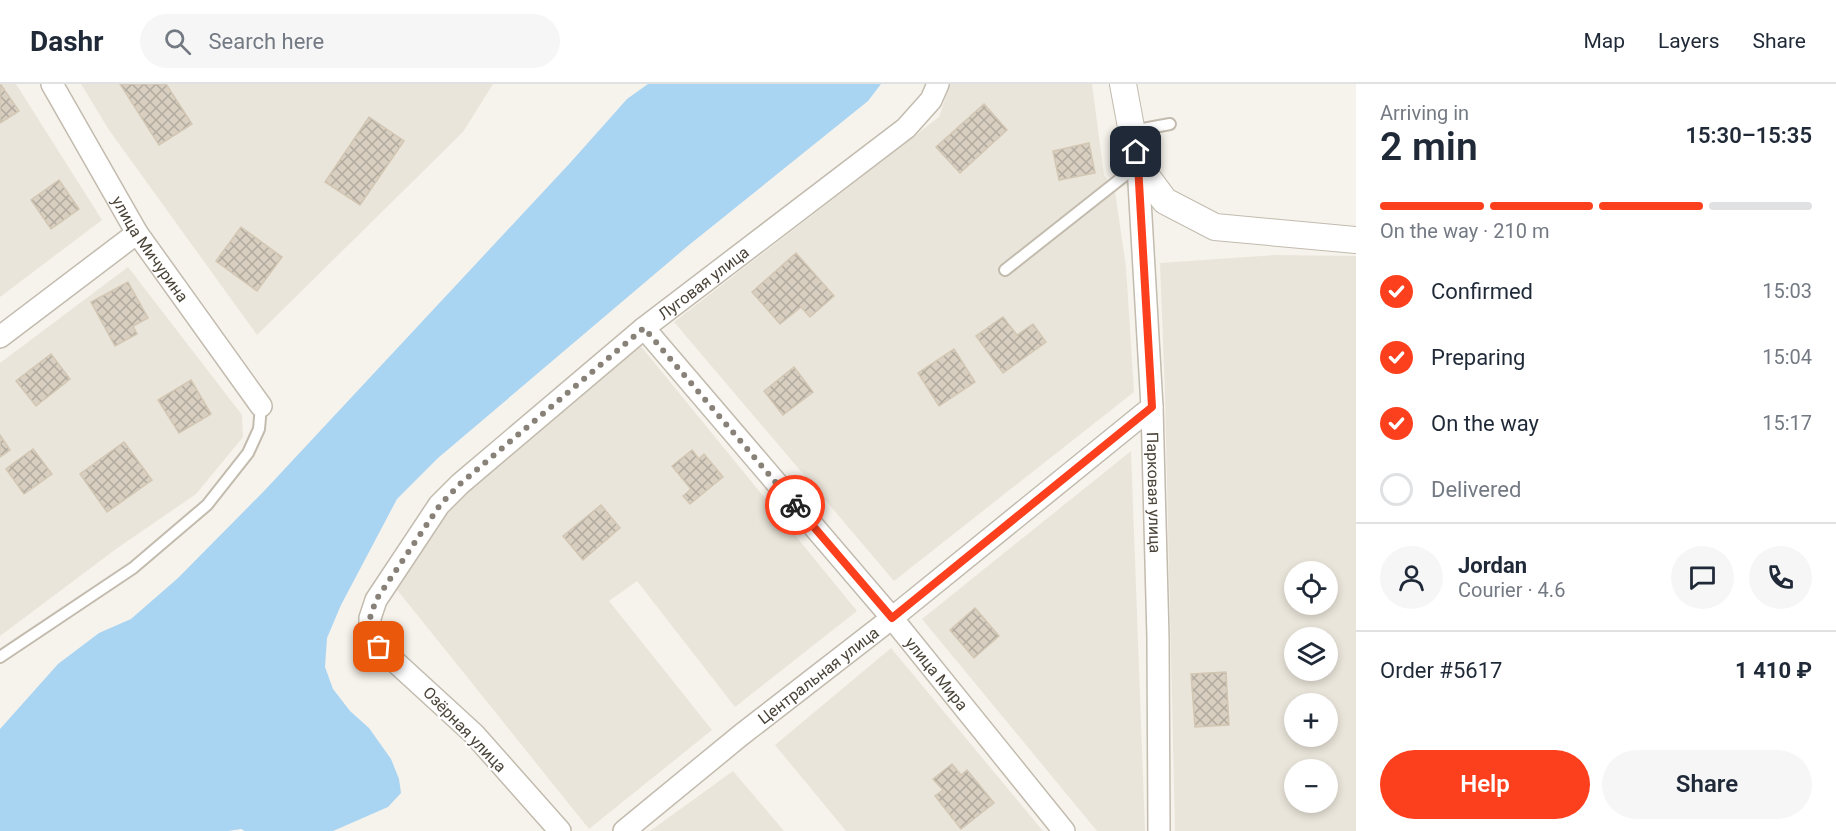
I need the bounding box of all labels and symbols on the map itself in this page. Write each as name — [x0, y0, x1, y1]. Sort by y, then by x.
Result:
pin — [1110, 126, 1161, 177]
street label: улица Мичурина — [108, 193, 192, 306]
street label: Луговая улица — [654, 243, 753, 324]
street label: Парковая улица — [1143, 432, 1165, 553]
courier — [765, 475, 825, 535]
pin — [353, 621, 404, 672]
street label: Центральная улица — [754, 623, 883, 728]
street label: улица Мира — [901, 633, 972, 714]
street label: Озёрная улица — [419, 683, 510, 776]

